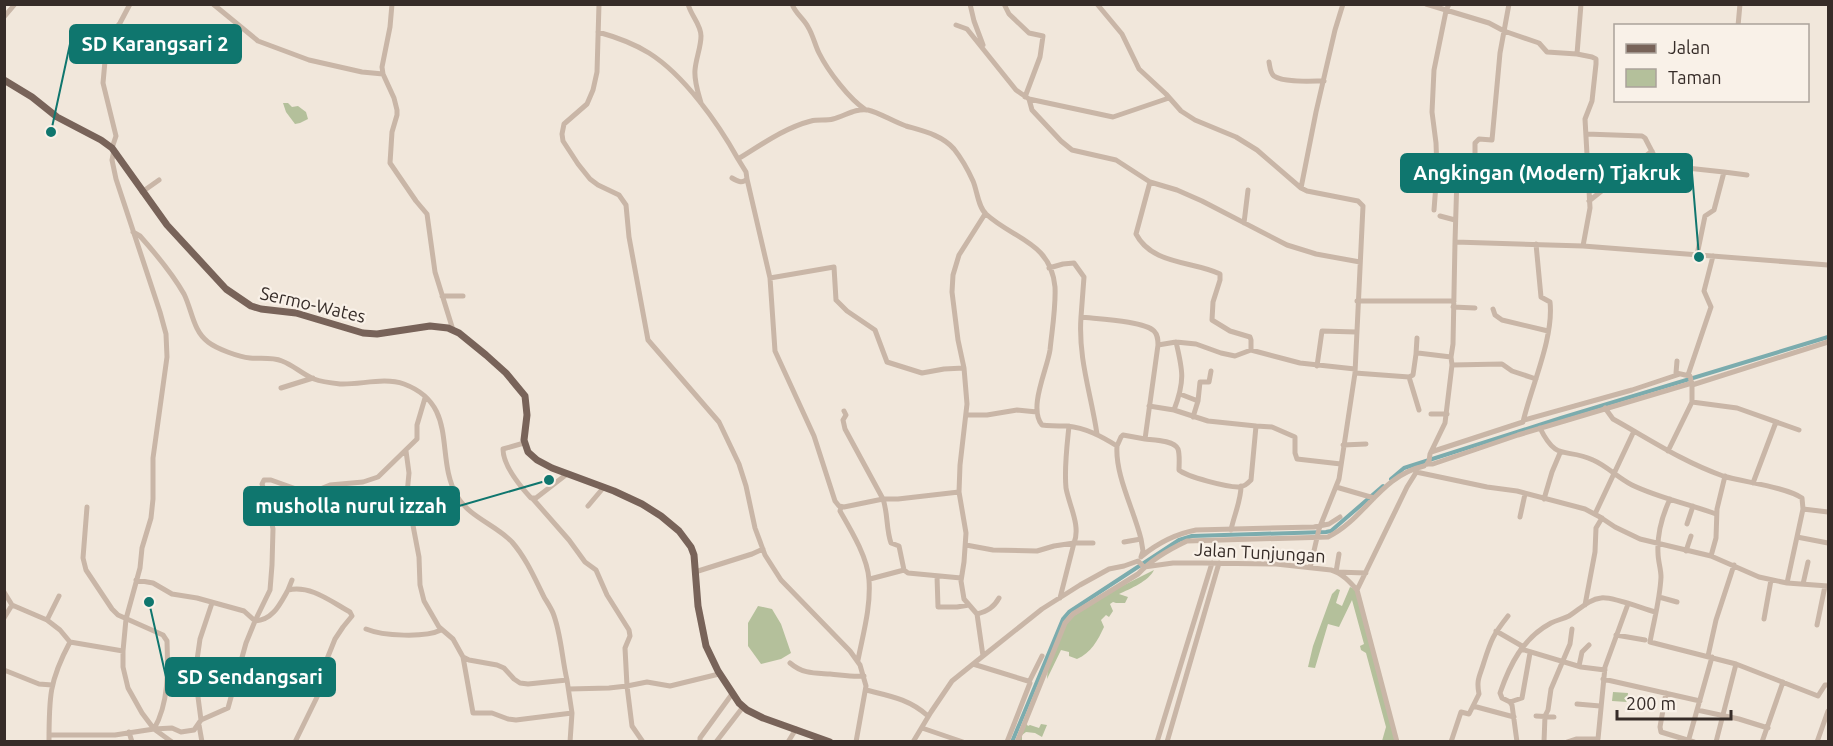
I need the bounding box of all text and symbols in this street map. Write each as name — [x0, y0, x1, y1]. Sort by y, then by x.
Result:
legend — [1614, 24, 1809, 102]
callout: SD Karangsari 2 — [70, 25, 241, 63]
text: SD Karangsari 2 — [81, 32, 229, 55]
text: Jalan — [1668, 37, 1710, 57]
text: Taman — [1668, 67, 1722, 87]
callout: Angkingan (Modern) Tjakruk — [1401, 154, 1692, 192]
text: Angkingan (Modern) Tjakruk — [1413, 161, 1681, 184]
street label: Sermo-Wates — [258, 282, 368, 326]
callout: musholla nurul izzah — [244, 487, 459, 525]
text: musholla nurul izzah — [255, 494, 447, 517]
street label: Jalan Tunjungan — [1194, 539, 1326, 565]
callout: SD Sendangsari — [166, 658, 335, 696]
text: SD Sendangsari — [177, 665, 323, 688]
scale bar — [1617, 683, 1731, 721]
text: 200 m — [1626, 693, 1676, 713]

